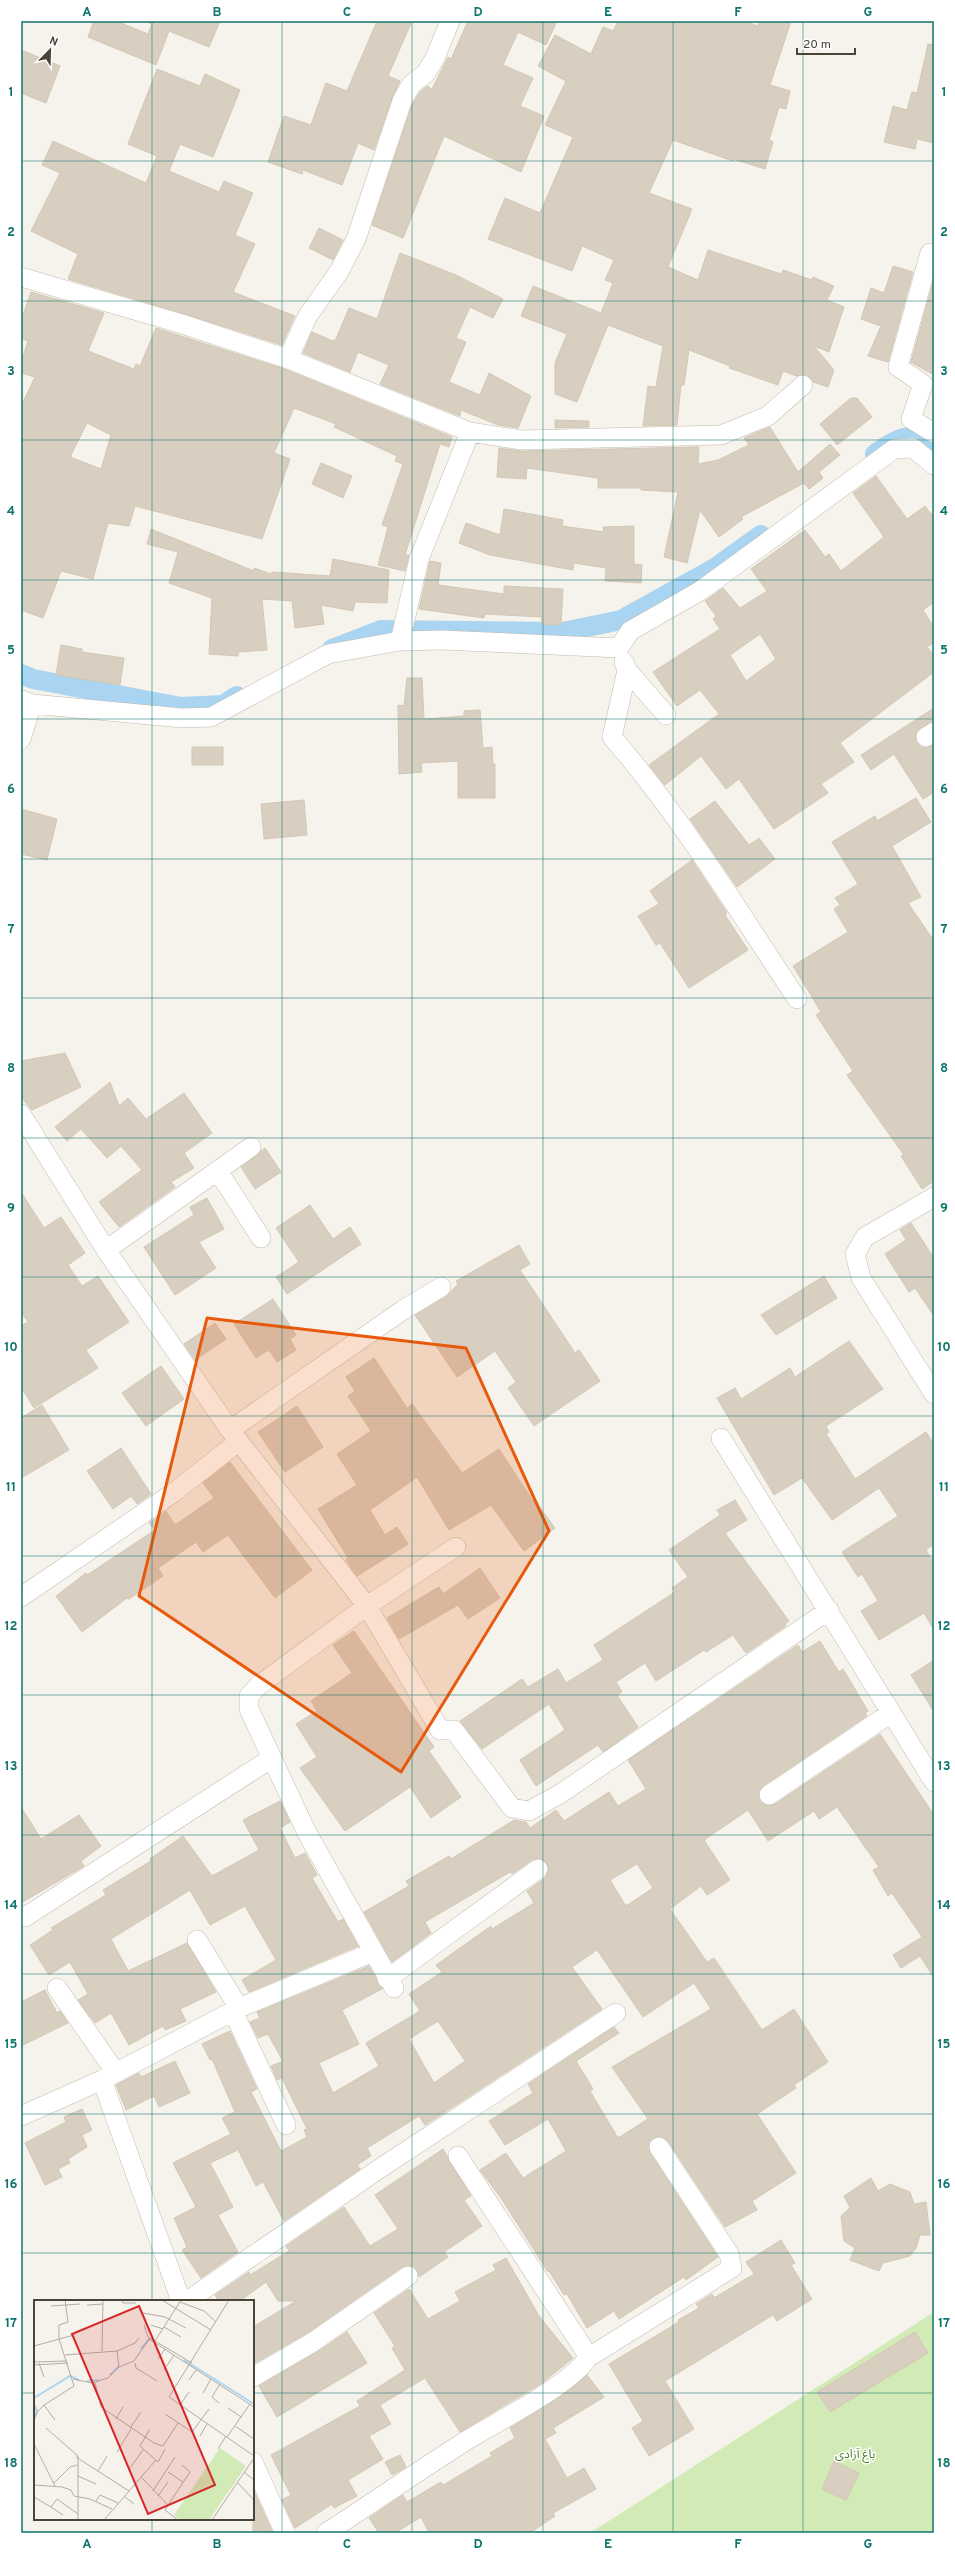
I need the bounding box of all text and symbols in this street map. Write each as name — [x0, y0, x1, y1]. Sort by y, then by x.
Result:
text: A — [82, 5, 92, 21]
text: B — [213, 5, 222, 21]
text: C — [343, 5, 351, 21]
text: D — [473, 5, 483, 21]
text: E — [604, 5, 612, 21]
text: F — [734, 5, 742, 21]
text: G — [864, 5, 873, 21]
north arrow — [30, 30, 70, 70]
scale bar — [797, 30, 855, 56]
text: N — [47, 34, 60, 50]
text: 20 m — [803, 37, 831, 53]
text: 1 — [8, 85, 14, 101]
text: 1 — [941, 85, 947, 101]
text: 2 — [7, 225, 15, 241]
text: 2 — [940, 225, 948, 241]
text: 3 — [7, 364, 15, 380]
text: 3 — [940, 364, 948, 380]
text: 4 — [7, 504, 15, 520]
text: 4 — [940, 504, 948, 520]
text: 5 — [7, 643, 15, 659]
text: 5 — [940, 643, 948, 659]
text: 6 — [7, 782, 15, 798]
text: 6 — [940, 782, 948, 798]
text: 7 — [8, 922, 15, 938]
text: 7 — [941, 922, 948, 938]
text: 8 — [7, 1061, 15, 1077]
text: 8 — [940, 1061, 948, 1077]
text: 9 — [7, 1201, 15, 1217]
text: 9 — [940, 1201, 948, 1217]
text: 10 — [4, 1340, 18, 1356]
text: 10 — [937, 1340, 951, 1356]
text: 11 — [6, 1480, 16, 1496]
text: 11 — [939, 1480, 949, 1496]
text: 12 — [4, 1619, 18, 1635]
text: 12 — [937, 1619, 951, 1635]
text: 13 — [5, 1759, 18, 1775]
text: 13 — [938, 1759, 951, 1775]
text: 14 — [4, 1898, 18, 1914]
text: 14 — [937, 1898, 951, 1914]
text: 15 — [4, 2037, 18, 2053]
text: 15 — [937, 2037, 951, 2053]
text: 16 — [4, 2177, 18, 2193]
text: 16 — [937, 2177, 951, 2193]
inset map — [34, 2300, 254, 2520]
text: 17 — [5, 2316, 17, 2332]
text: 17 — [938, 2316, 950, 2332]
park label: باغ آزادی — [835, 2447, 875, 2463]
text: 18 — [4, 2456, 18, 2472]
text: 18 — [937, 2456, 951, 2472]
text: A — [82, 2537, 92, 2553]
text: B — [213, 2537, 222, 2553]
text: C — [343, 2537, 351, 2553]
text: D — [473, 2537, 483, 2553]
text: E — [604, 2537, 612, 2553]
text: F — [734, 2537, 742, 2553]
text: G — [864, 2537, 873, 2553]

